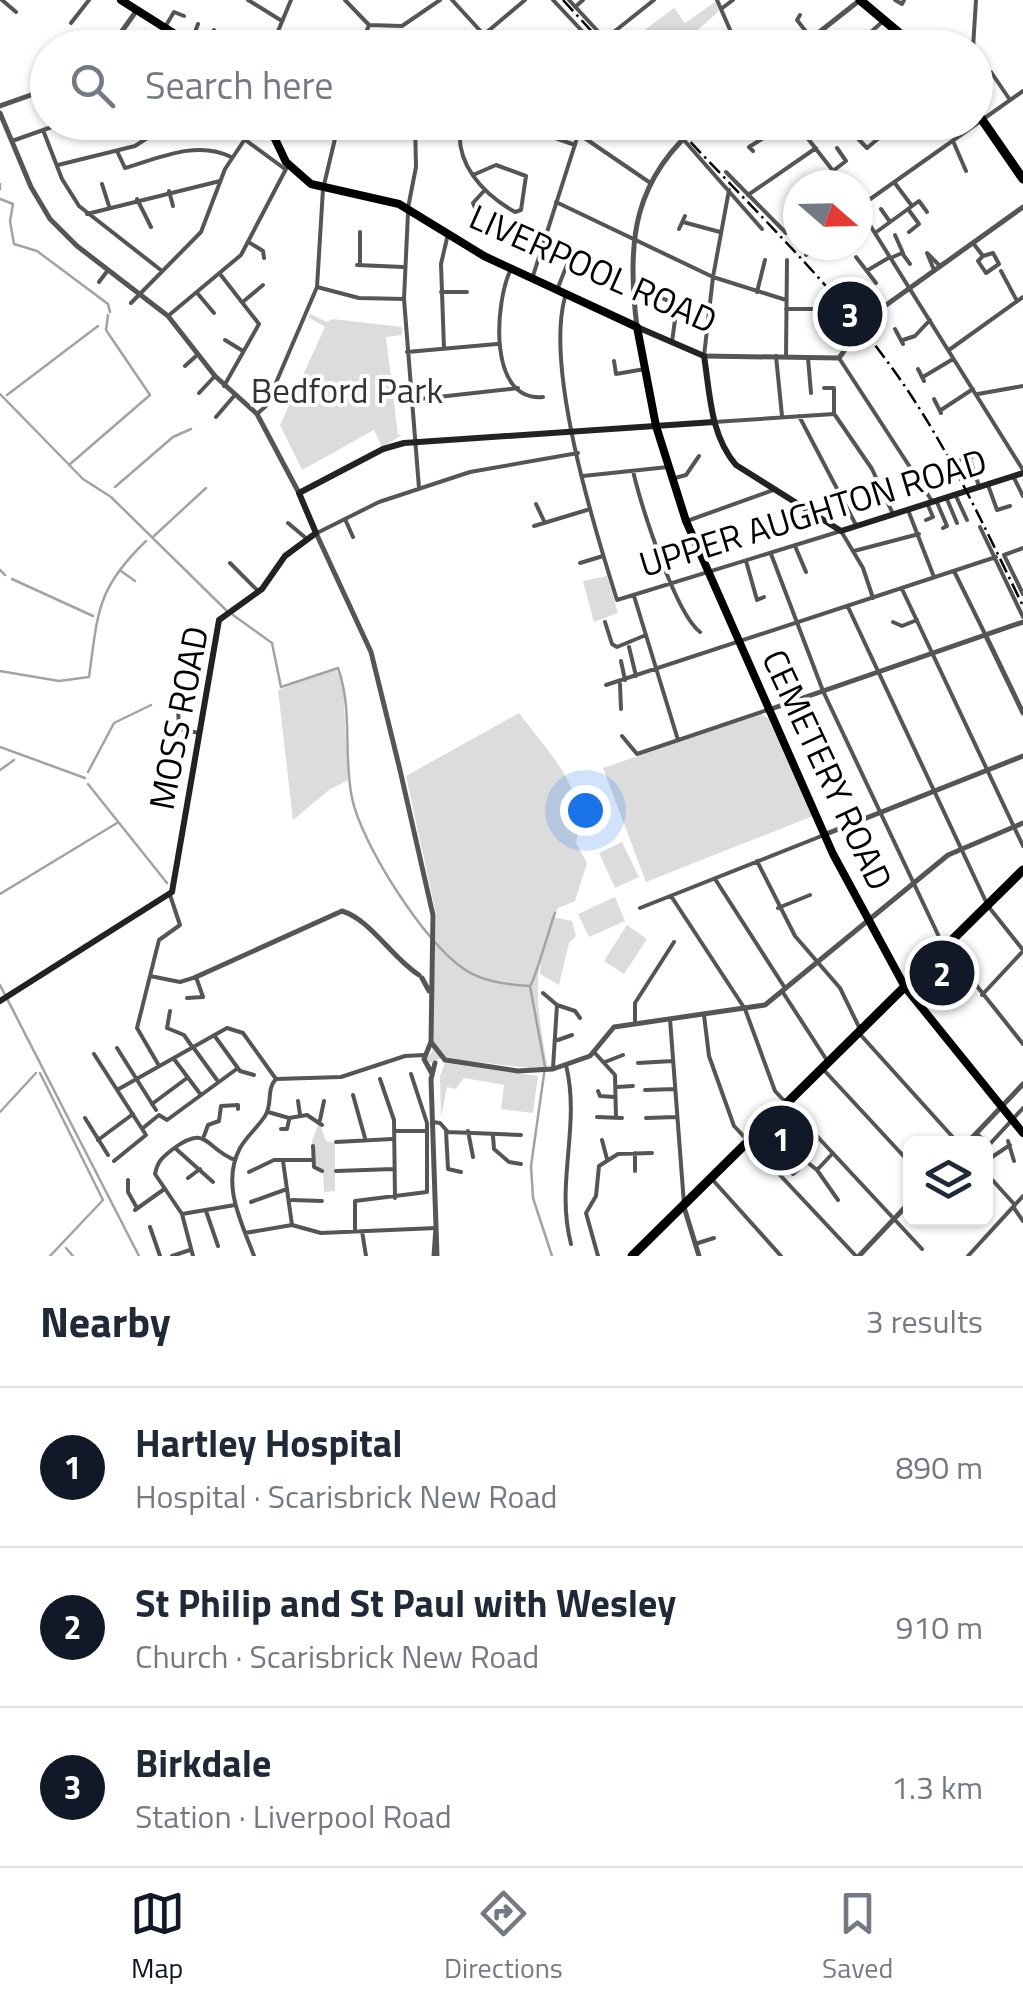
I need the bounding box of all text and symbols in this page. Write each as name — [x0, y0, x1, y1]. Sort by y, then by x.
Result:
search box — [30, 30, 993, 140]
text: Search here — [145, 56, 333, 114]
icon: search — [65, 58, 120, 113]
north arrow — [783, 170, 873, 260]
street label: LIVERPOOL ROAD — [461, 189, 726, 347]
pin: 3 — [818, 276, 882, 352]
park label: Bedford Park — [251, 363, 443, 417]
street label: UPPER AUGHTON ROAD — [632, 433, 993, 591]
street label: MOSS ROAD — [134, 621, 222, 814]
street label: CEMETERY ROAD — [749, 640, 907, 899]
your location — [560, 785, 611, 836]
pin: 2 — [910, 936, 974, 1010]
pin: 1 — [748, 1100, 814, 1176]
map controls — [903, 1136, 993, 1226]
button: layers — [903, 1136, 993, 1226]
text: Nearby — [40, 1289, 171, 1353]
text: 3 results — [866, 1297, 983, 1345]
text: Hartley Hospital — [135, 1414, 402, 1472]
text: 1 — [64, 1443, 81, 1491]
text: 890 m — [895, 1443, 983, 1491]
text: Hospital · Scarisbrick New Road — [135, 1472, 557, 1520]
text: St Philip and St Paul with Wesley — [135, 1574, 676, 1632]
text: 2 — [64, 1603, 81, 1651]
text: 910 m — [895, 1603, 983, 1651]
text: Church · Scarisbrick New Road — [135, 1632, 539, 1680]
text: Birkdale — [135, 1734, 271, 1792]
text: 3 — [64, 1763, 81, 1811]
text: 1.3 km — [891, 1763, 983, 1811]
text: Station · Liverpool Road — [135, 1792, 452, 1840]
tab: Map — [130, 1886, 185, 1989]
tab: Directions — [444, 1886, 563, 1989]
tab: Saved — [822, 1886, 893, 1989]

